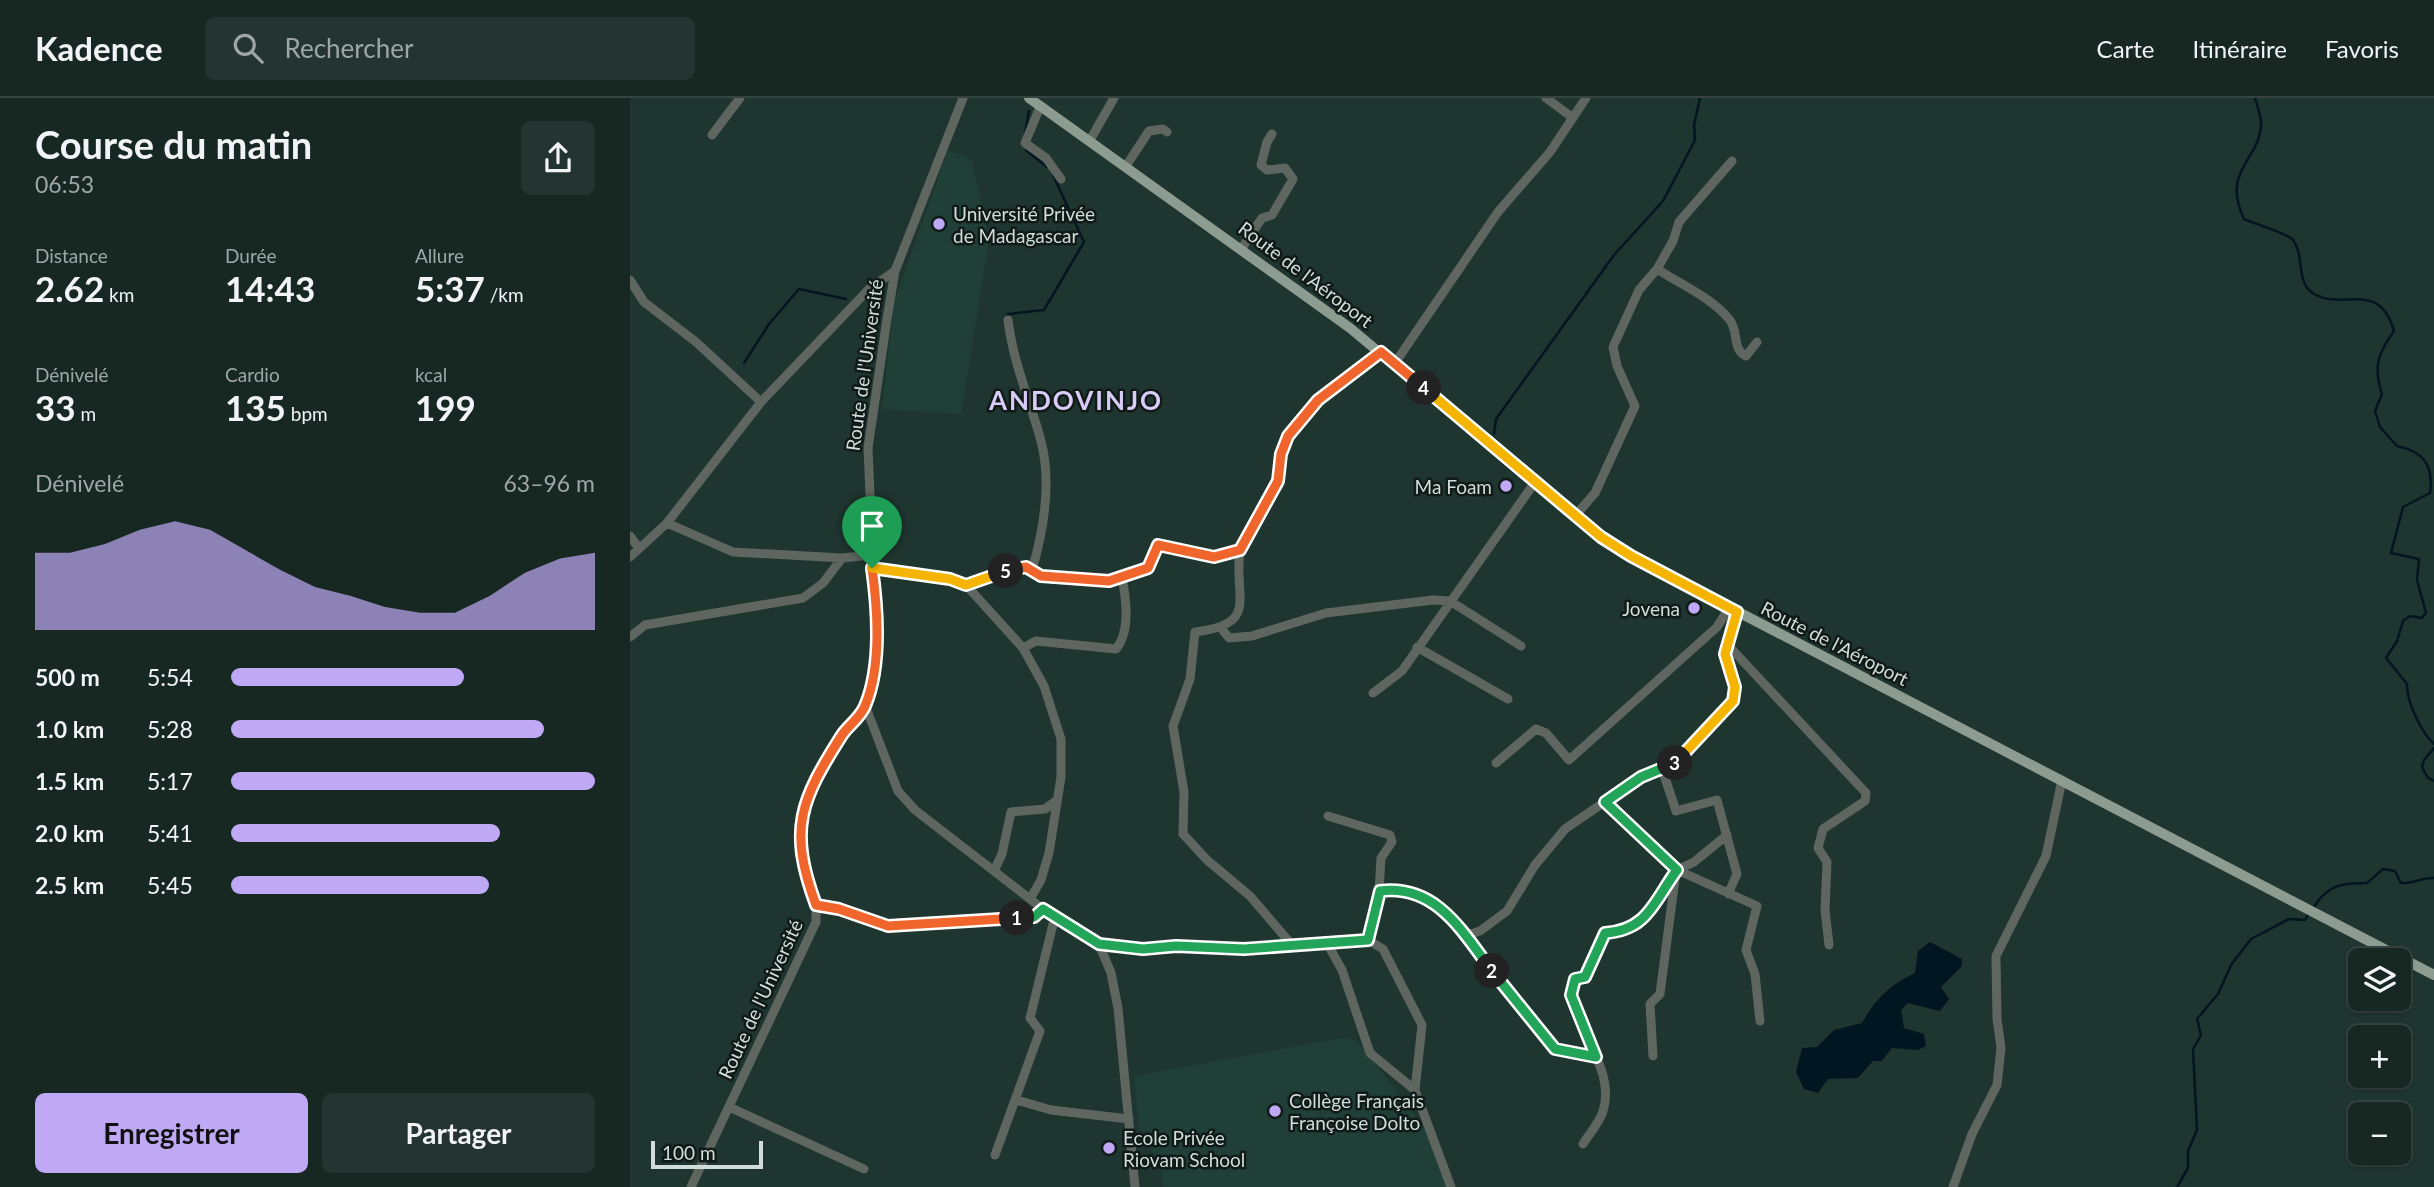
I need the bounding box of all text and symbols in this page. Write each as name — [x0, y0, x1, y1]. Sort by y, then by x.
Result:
search box — [205, 17, 695, 80]
text: Kadence — [35, 28, 163, 68]
icon: search — [229, 29, 267, 67]
text: Rechercher — [285, 32, 413, 64]
text: Carte — [2097, 34, 2155, 63]
text: Itinéraire — [2193, 34, 2287, 63]
text: Favoris — [2325, 34, 2399, 63]
text: Course du matin — [35, 121, 312, 167]
button: share — [521, 121, 595, 195]
text: 06:53 — [35, 170, 94, 198]
place label: Université Privée de Madagascar — [953, 202, 1095, 247]
marker: Université Privée de Madagascar — [931, 216, 947, 232]
street label: Route de l'Aéroport — [1234, 216, 1378, 332]
text: Distance — [35, 244, 108, 267]
text: Durée — [225, 244, 276, 267]
text: Allure — [415, 244, 464, 267]
text: 2.62 — [35, 267, 104, 309]
text: 14:43 — [225, 267, 315, 309]
text: 5:37 — [415, 267, 485, 309]
street label: Route de l'Université — [841, 278, 887, 452]
text: km — [104, 283, 134, 306]
text: /km — [485, 283, 524, 306]
text: Dénivelé — [35, 363, 109, 386]
text: Cardio — [225, 363, 280, 386]
text: kcal — [415, 363, 447, 386]
pin: 4 — [1406, 370, 1442, 406]
text: 4 — [1418, 376, 1429, 399]
district label: ANDOVINJO — [988, 384, 1163, 416]
text: 33 — [35, 386, 76, 428]
text: 135 — [225, 386, 286, 428]
text: 199 — [415, 386, 476, 428]
text: m — [76, 402, 96, 425]
text: bpm — [286, 402, 328, 425]
text: Dénivelé — [35, 469, 124, 497]
text: 63–96 m — [503, 469, 595, 497]
place label: Ma Foam — [1415, 475, 1492, 498]
marker: Ma Foam — [1498, 478, 1514, 494]
pin — [842, 496, 902, 568]
icon: arrive — [853, 507, 891, 545]
pin: 5 — [988, 554, 1024, 588]
text: 5 — [1000, 559, 1011, 582]
street label: Route de l'Aéroport — [1758, 596, 1913, 690]
place label: Jovena — [1622, 597, 1680, 620]
marker: Jovena — [1686, 600, 1702, 616]
text: 500 m — [35, 663, 100, 691]
text: 5:54 — [147, 663, 193, 691]
text: 1.0 km — [35, 715, 104, 743]
text: 5:28 — [147, 715, 193, 743]
pin: 3 — [1658, 746, 1692, 780]
text: 3 — [1669, 751, 1680, 774]
text: 1.5 km — [35, 767, 104, 795]
text: 5:17 — [147, 767, 193, 795]
text: 2.0 km — [35, 819, 104, 847]
text: 5:41 — [147, 819, 193, 847]
text: 2.5 km — [35, 871, 104, 899]
text: 5:45 — [147, 871, 193, 899]
pin: 1 — [1000, 900, 1034, 936]
text: 1 — [1011, 906, 1022, 929]
street label: Route de l'Université — [713, 916, 807, 1082]
map controls — [2348, 948, 2411, 1165]
button: layers — [2348, 948, 2411, 1011]
pin: 2 — [1474, 954, 1510, 988]
text: 2 — [1486, 959, 1497, 982]
button: + — [2348, 1025, 2411, 1088]
place label: Collège Français Françoise Dolto — [1289, 1089, 1424, 1134]
button: Enregistrer — [35, 1093, 308, 1173]
button: Partager — [322, 1093, 595, 1173]
button: − — [2348, 1102, 2411, 1165]
marker: Collège Français Françoise Dolto — [1267, 1103, 1283, 1119]
place label: Ecole Privée Riovam School — [1123, 1126, 1245, 1171]
scale bar — [651, 1138, 763, 1170]
marker: Ecole Privée Riovam School — [1101, 1140, 1117, 1156]
text: 100 m — [662, 1141, 716, 1164]

